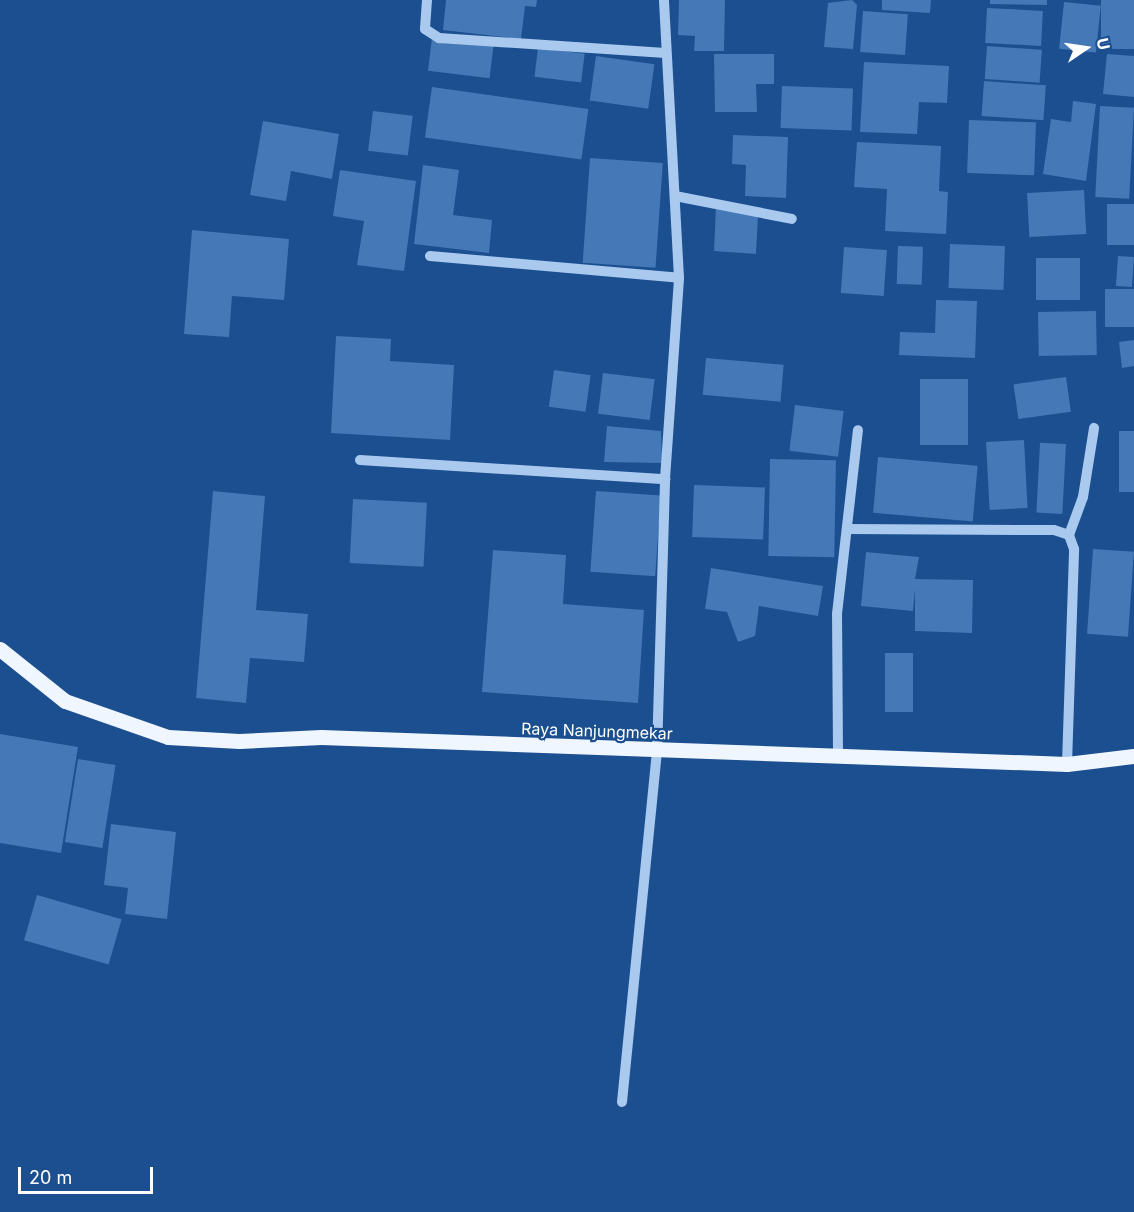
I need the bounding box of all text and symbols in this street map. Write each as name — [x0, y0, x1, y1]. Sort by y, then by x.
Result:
north arrow — [1056, 18, 1116, 78]
text: U — [1092, 36, 1115, 52]
street label: Raya Nanjungmekar — [521, 719, 673, 743]
scale bar — [21, 1155, 156, 1193]
text: 20 m — [29, 1167, 72, 1188]

